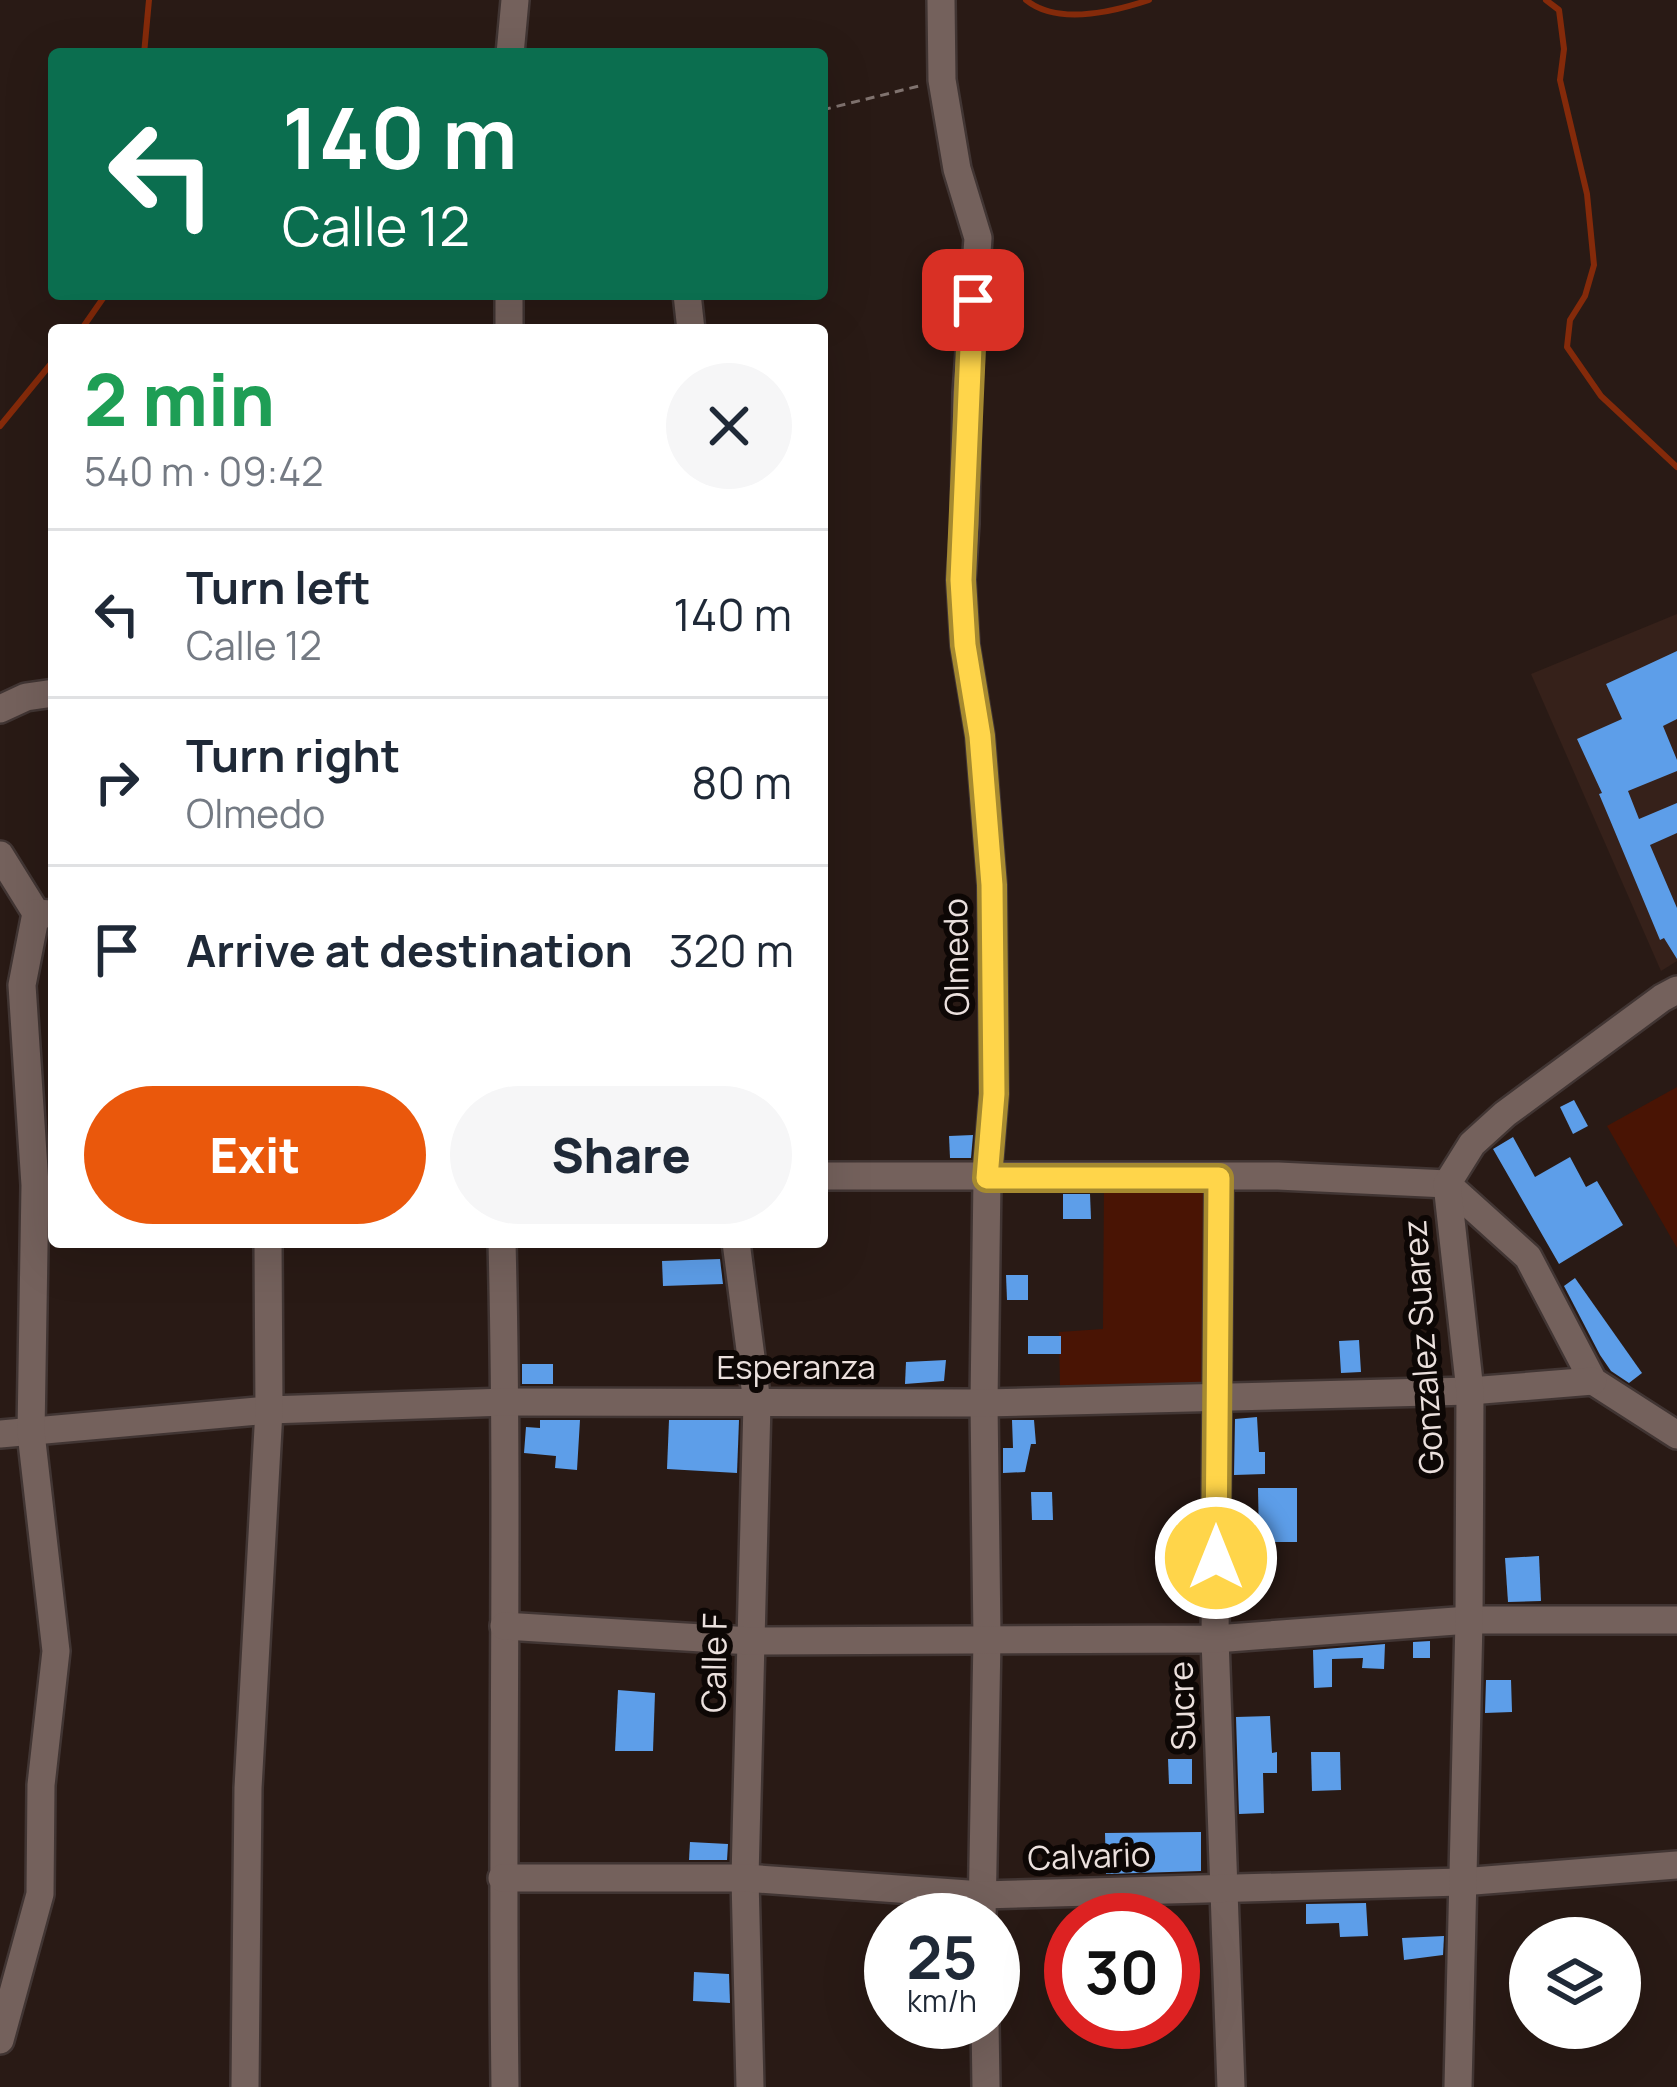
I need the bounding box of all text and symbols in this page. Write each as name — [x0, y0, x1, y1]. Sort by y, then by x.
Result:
text: 140 m — [282, 79, 518, 194]
icon: left — [84, 96, 240, 252]
text: Calle 12 — [282, 188, 470, 262]
pin — [922, 249, 1024, 351]
icon: arrive — [940, 267, 1006, 333]
text: 2 min — [84, 349, 275, 448]
button: close — [666, 363, 792, 489]
text: 540 m · 09:42 — [84, 444, 323, 498]
text: Turn left — [186, 556, 371, 618]
icon: left — [84, 581, 150, 647]
text: 140 m — [673, 583, 792, 645]
text: Calle 12 — [186, 618, 322, 672]
text: Turn right — [186, 724, 400, 786]
icon: right — [84, 749, 150, 815]
text: 80 m — [691, 751, 792, 813]
text: Olmedo — [186, 786, 325, 840]
street label: Olmedo — [932, 898, 979, 1016]
icon: arrive — [84, 917, 150, 983]
text: Arrive at destination — [186, 919, 633, 981]
text: 320 m — [669, 919, 794, 981]
button: Exit — [84, 1086, 426, 1224]
button: Share — [450, 1086, 792, 1224]
street label: Gonzalez Suarez — [1391, 1218, 1454, 1476]
street label: Esperanza — [717, 1344, 875, 1389]
position arrow — [1153, 1495, 1279, 1621]
street label: Calle F — [690, 1613, 737, 1713]
street label: Sucre — [1157, 1661, 1206, 1751]
street label: Calvario — [1027, 1831, 1151, 1880]
speed limit sign: 30 — [1044, 1893, 1200, 2049]
text: 25 — [907, 1915, 977, 1997]
map controls — [1509, 1917, 1641, 2049]
button: layers — [1509, 1917, 1641, 2049]
text: km/h — [907, 1980, 977, 2021]

